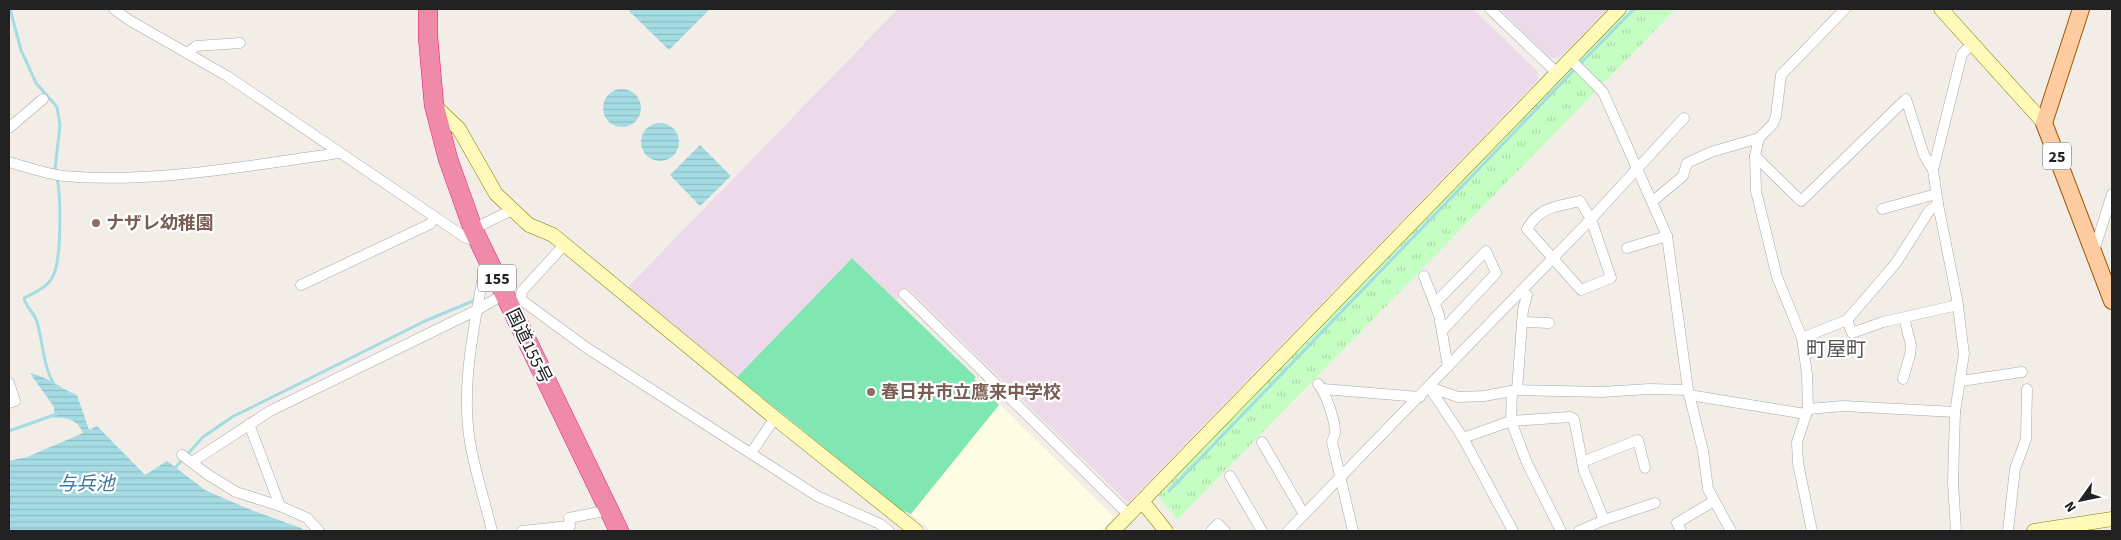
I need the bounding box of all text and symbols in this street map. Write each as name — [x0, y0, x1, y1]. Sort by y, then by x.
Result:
road number: 25 — [2043, 142, 2071, 170]
place label: ナザレ幼稚園 — [106, 211, 214, 236]
marker: ナザレ幼稚園 — [90, 217, 102, 229]
road number: 155 — [478, 264, 516, 292]
street label: 国道155号 — [500, 304, 558, 388]
district label: 町屋町 — [1806, 336, 1866, 364]
place label: 春日井市立鷹来中学校 — [881, 380, 1061, 405]
marker: 春日井市立鷹来中学校 — [865, 386, 877, 398]
water label: 与兵池 — [57, 471, 116, 498]
north arrow — [2056, 475, 2106, 525]
text: N — [2060, 497, 2082, 516]

